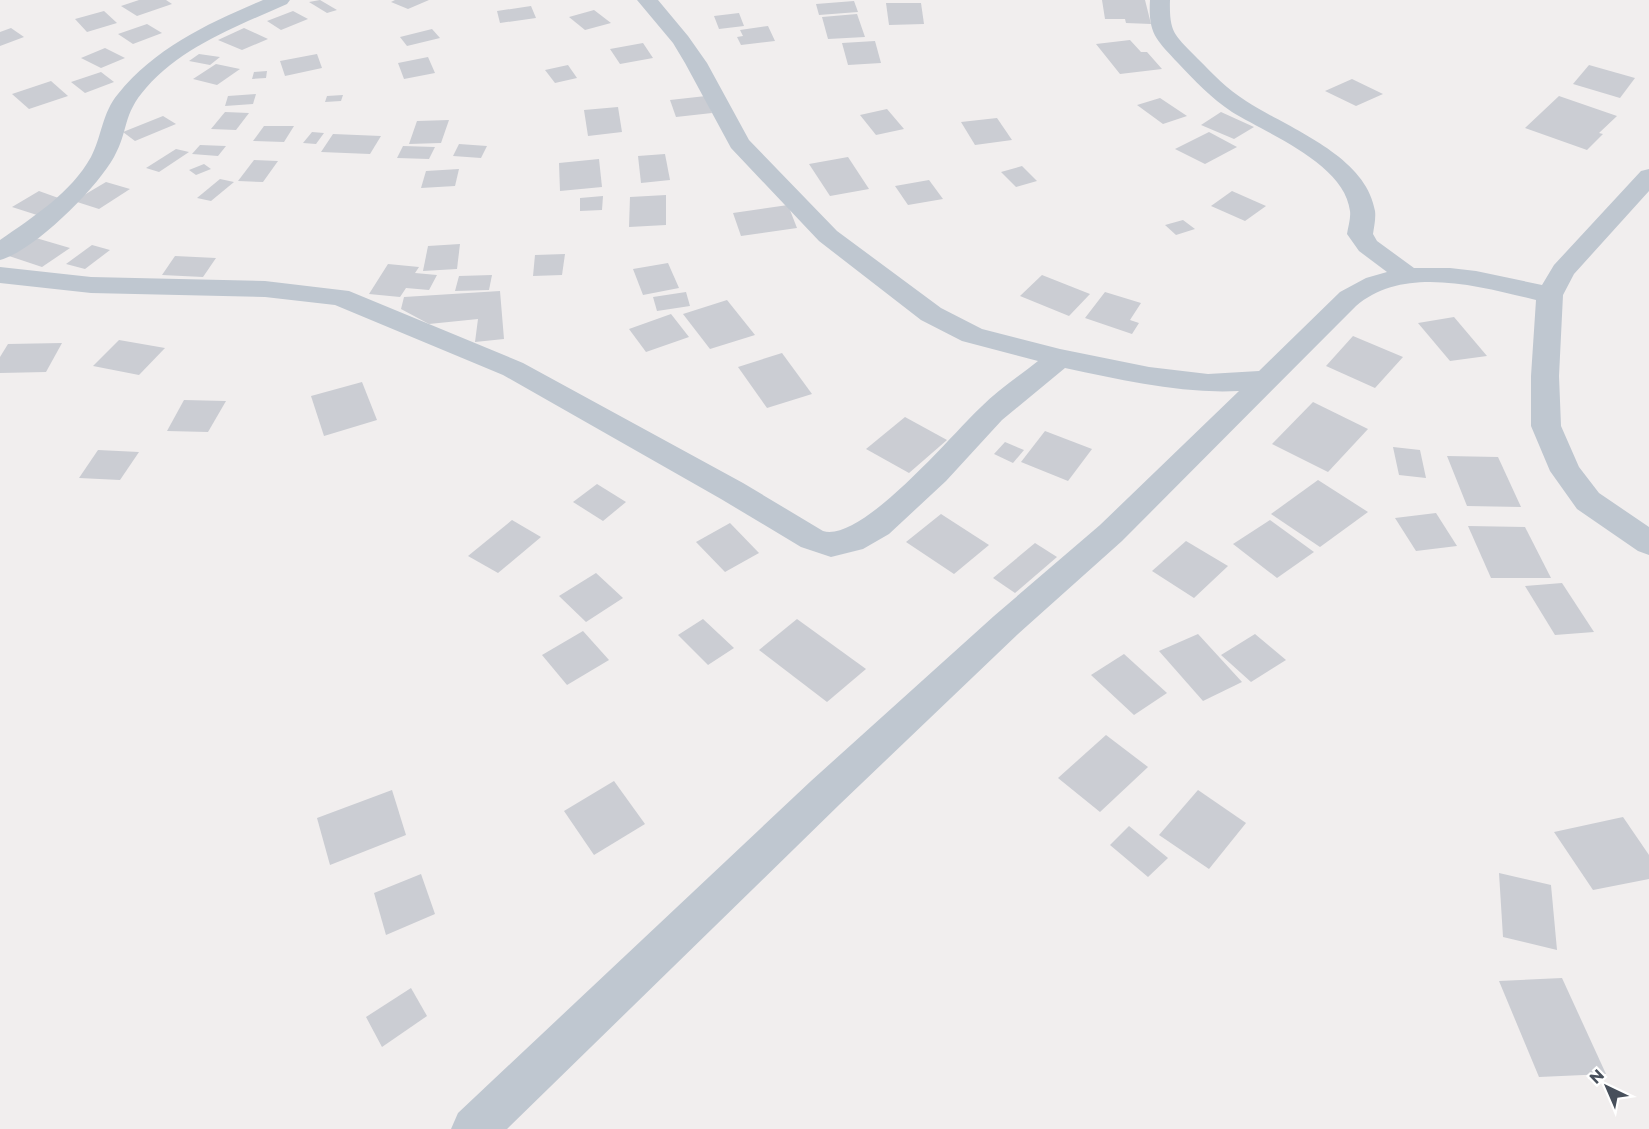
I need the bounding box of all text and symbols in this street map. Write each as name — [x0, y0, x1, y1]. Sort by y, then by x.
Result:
north arrow — [1577, 1057, 1637, 1117]
text: N — [1586, 1065, 1608, 1088]

